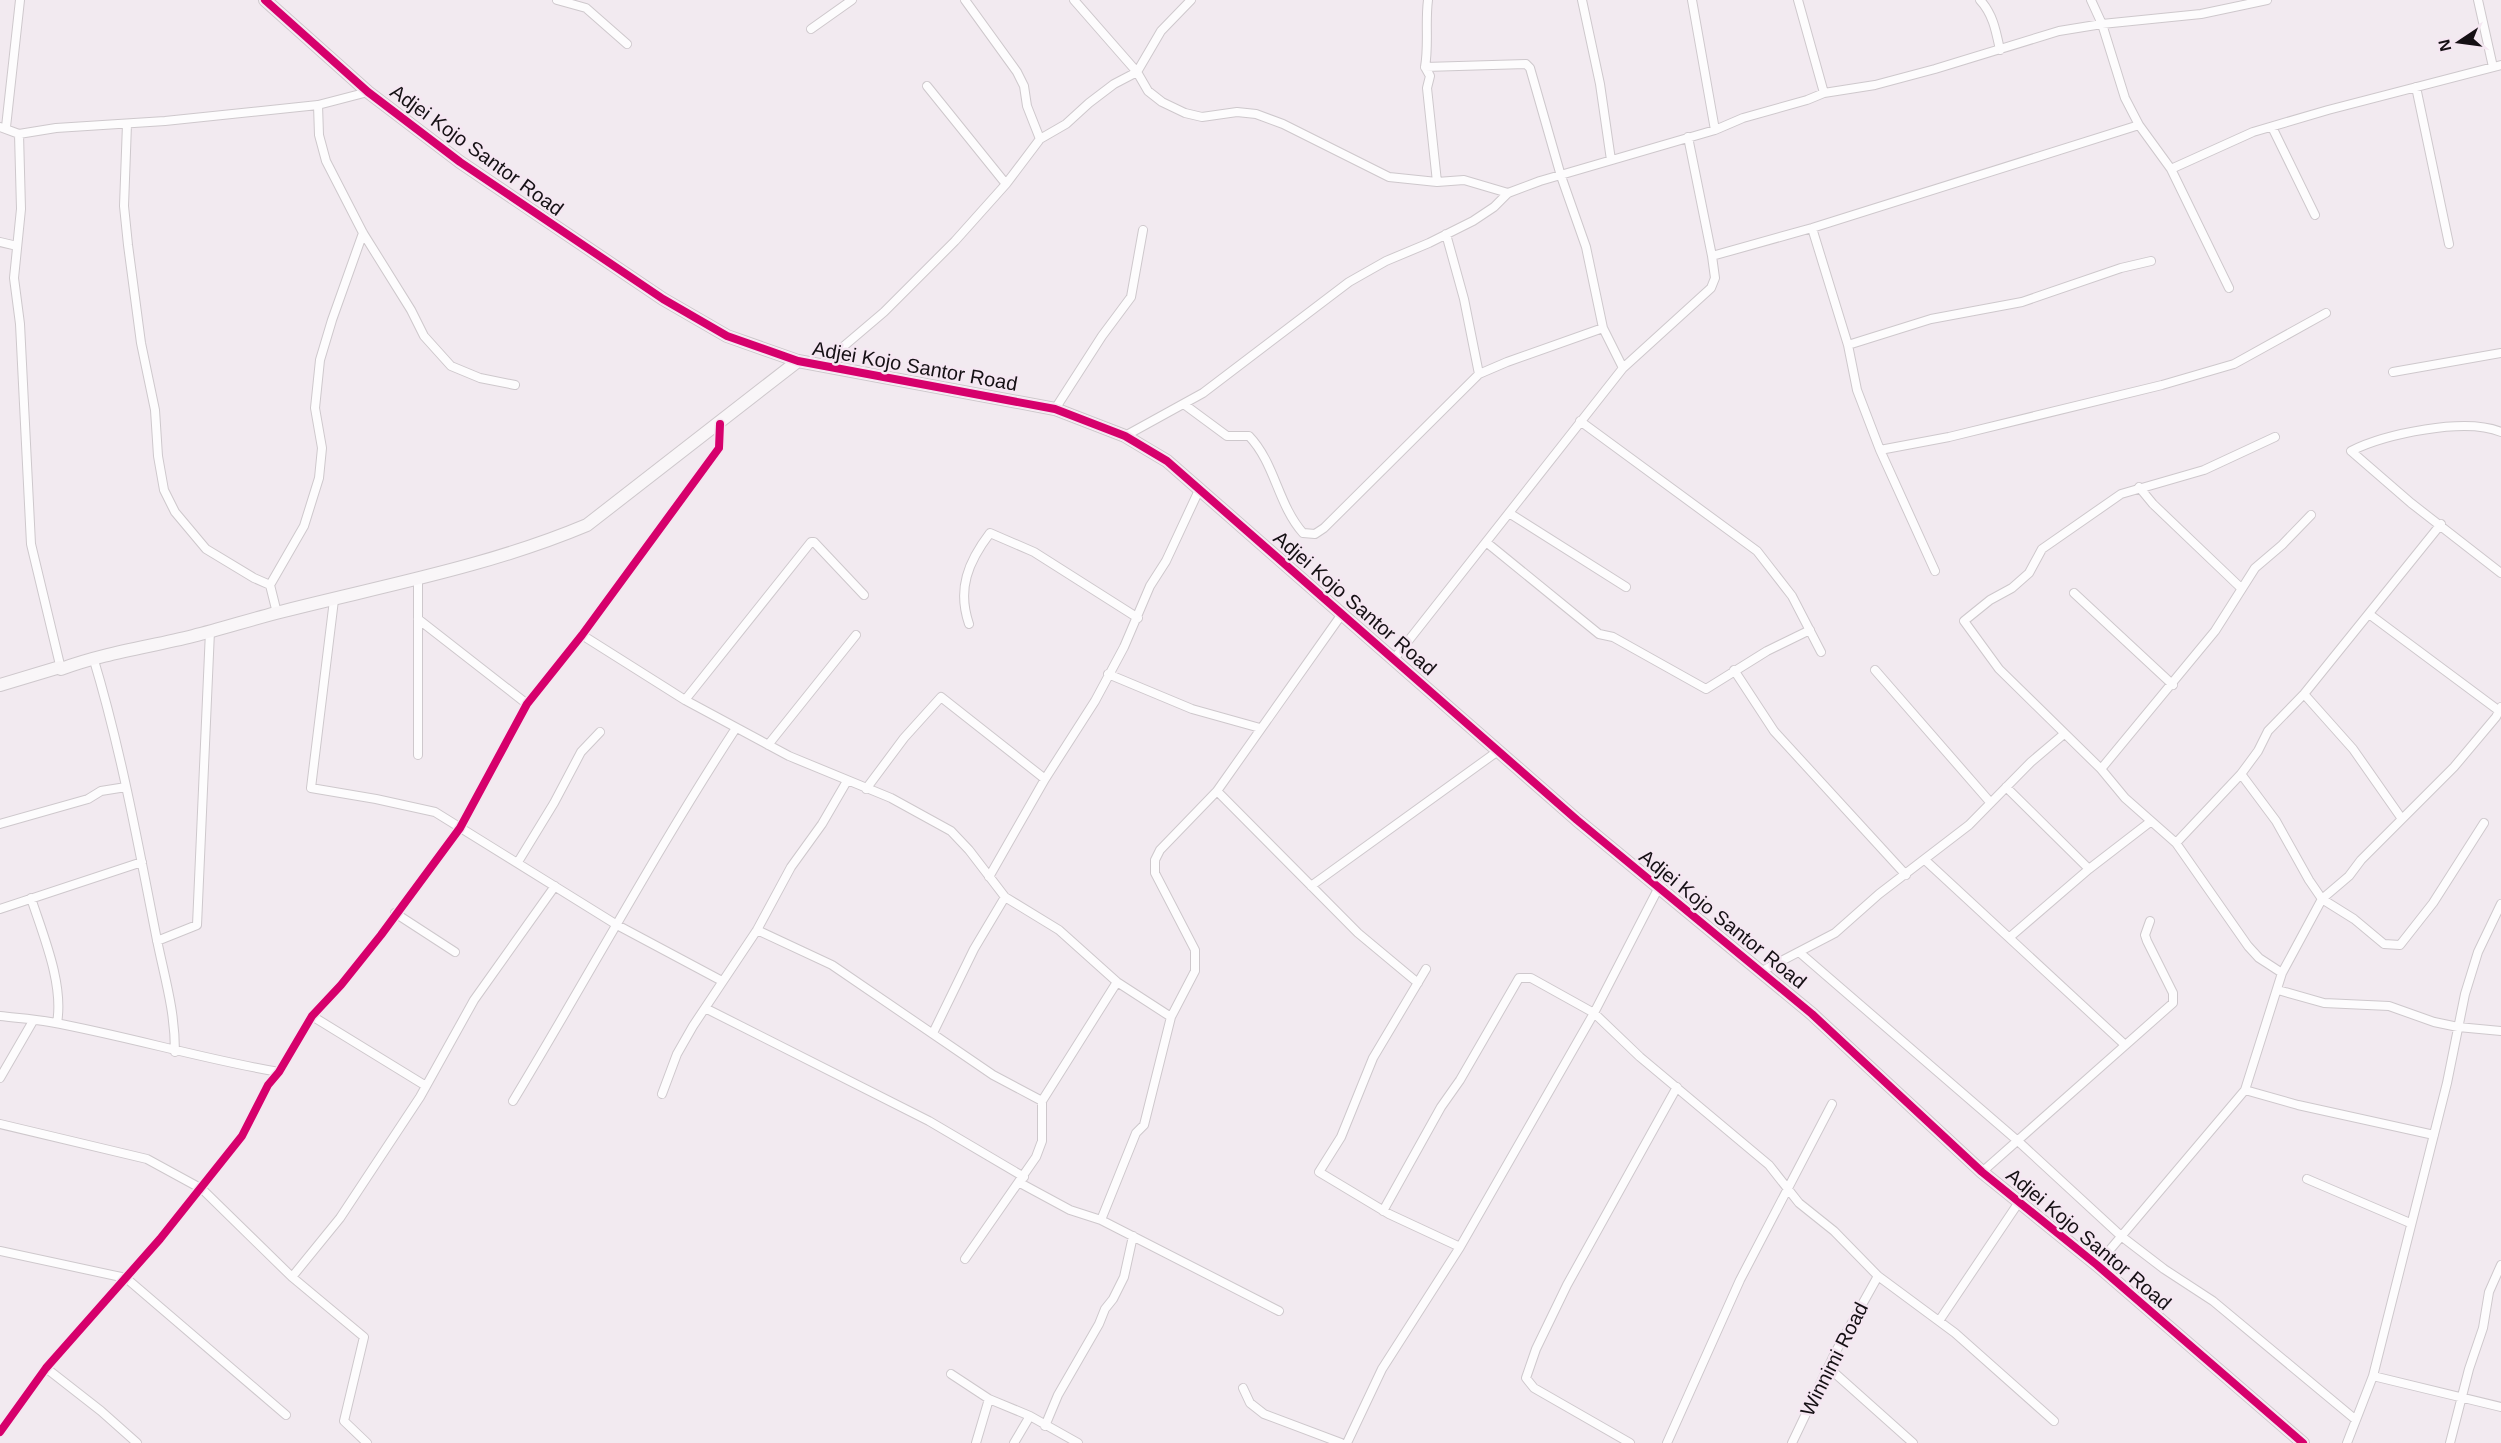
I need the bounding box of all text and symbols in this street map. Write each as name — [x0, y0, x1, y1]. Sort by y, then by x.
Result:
north arrow — [2429, 12, 2489, 72]
text: N — [2435, 38, 2454, 53]
street label: Adjei Kojo Santor Road — [386, 80, 568, 220]
street label: Adjei Kojo Santor Road — [811, 337, 1019, 395]
street label: Adjei Kojo Santor Road — [1269, 526, 1441, 680]
street label: Adjei Kojo Santor Road — [1635, 845, 1811, 993]
street label: Adjei Kojo Santor Road — [2002, 1164, 2176, 1314]
street label: Winnimi Road — [1796, 1299, 1872, 1419]

